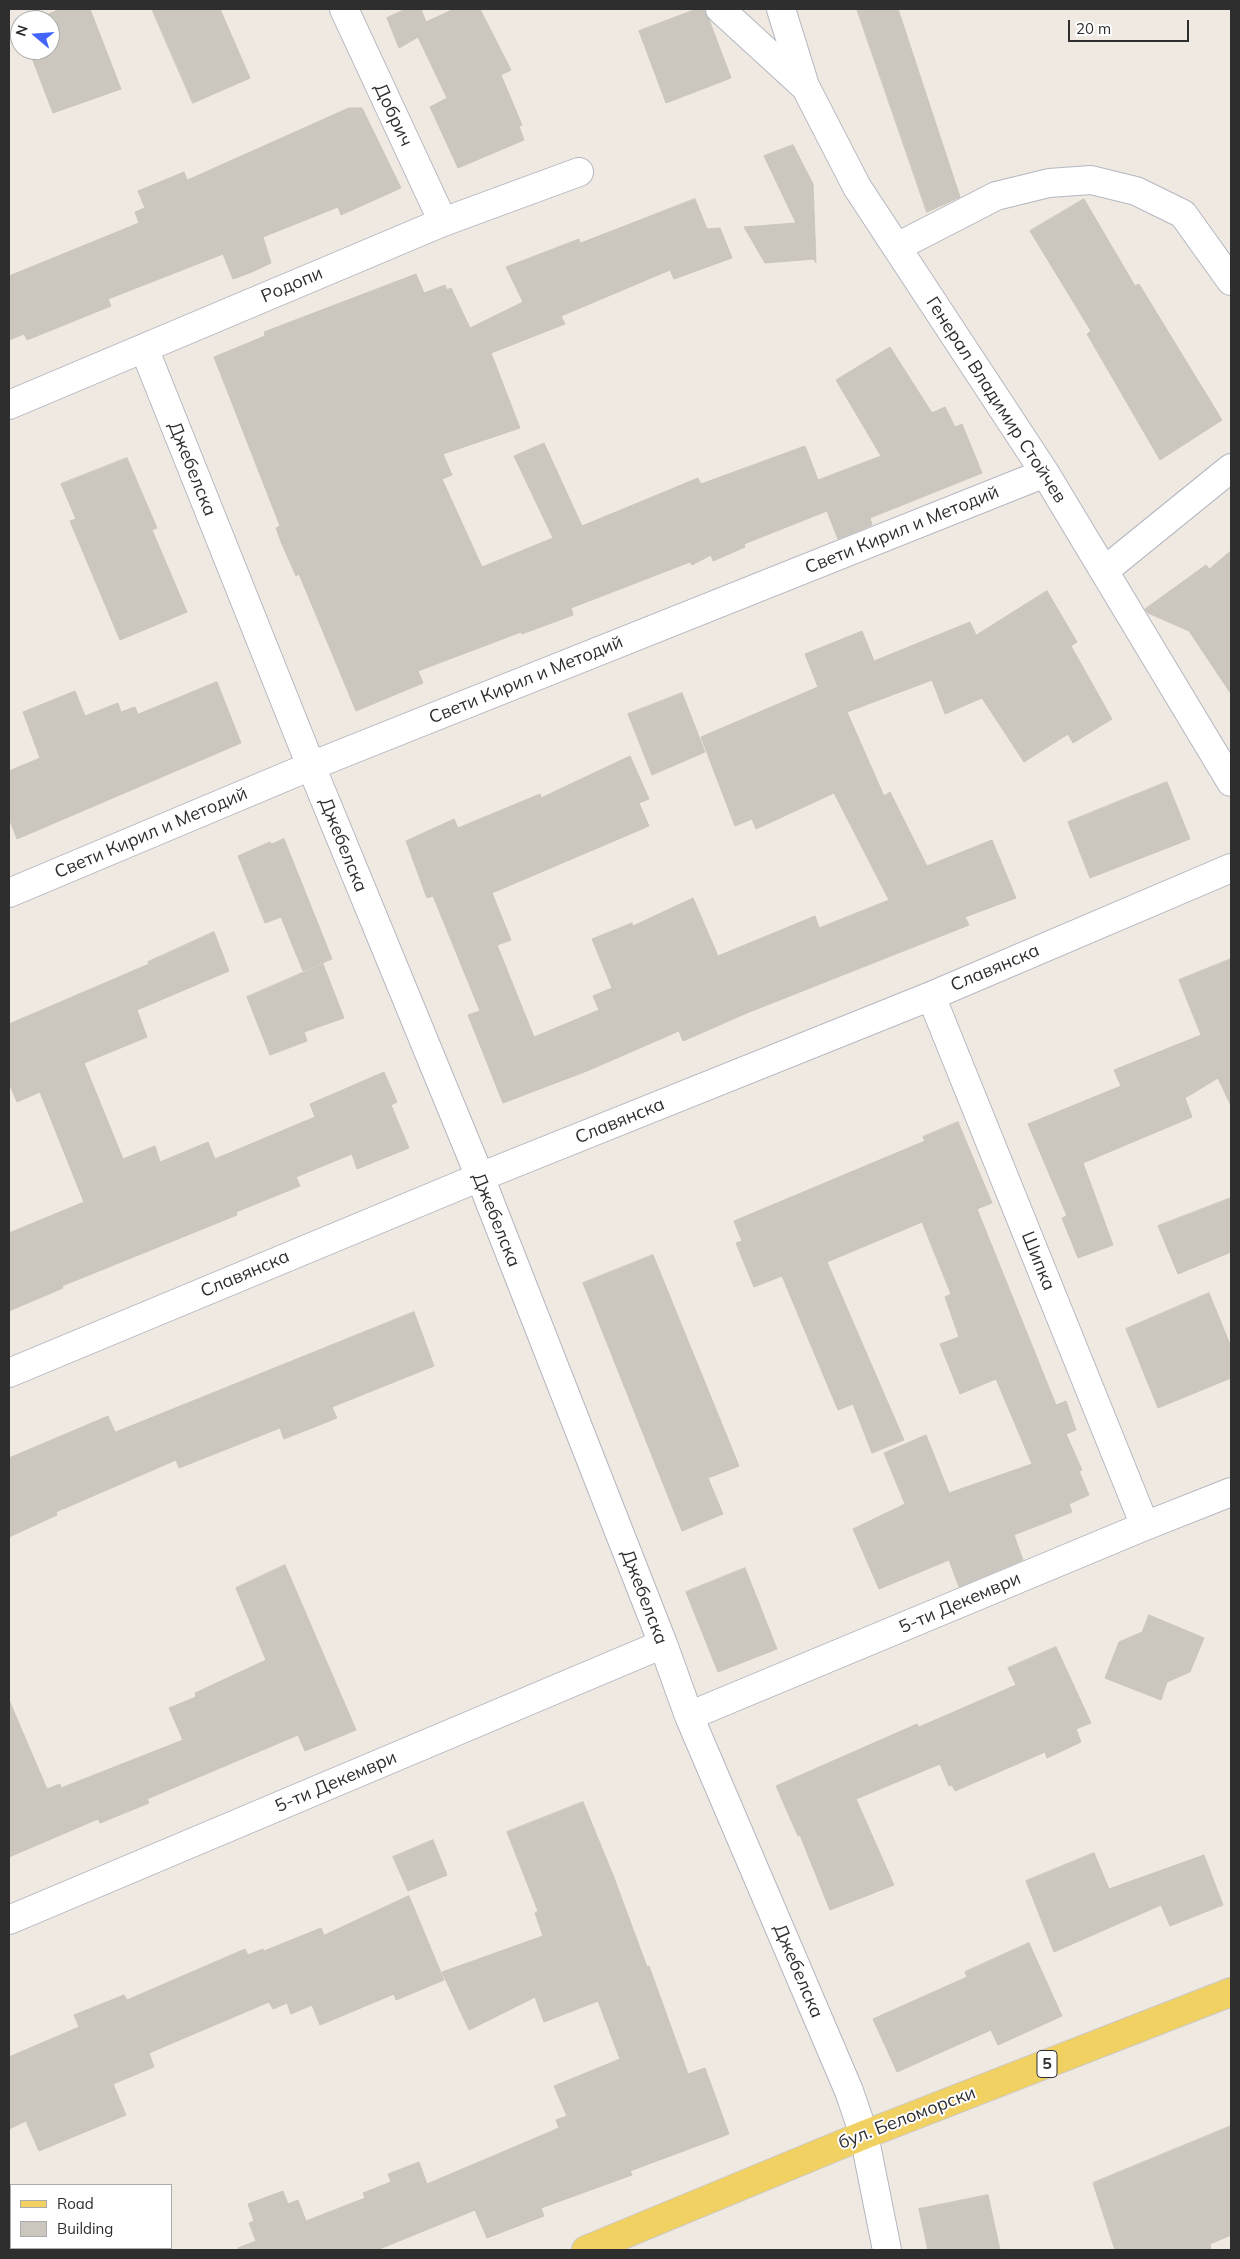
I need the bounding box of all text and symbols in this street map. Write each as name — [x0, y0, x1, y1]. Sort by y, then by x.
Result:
north arrow — [10, 10, 60, 60]
scale bar — [1070, 10, 1191, 42]
text: 20 m — [1076, 19, 1111, 38]
text: N — [11, 23, 32, 38]
street label: Добрич — [369, 80, 417, 150]
street label: Родопи — [258, 262, 326, 308]
street label: Генерал Владимир Стойчев — [921, 293, 1071, 507]
street label: Джебелска — [163, 419, 221, 519]
street label: Свети Кирил и Методий — [802, 481, 1002, 579]
street label: Свети Кирил и Методий — [426, 631, 626, 729]
street label: Свети Кирил и Методий — [51, 783, 251, 883]
street label: Джебелска — [314, 795, 372, 895]
street label: Славянска — [947, 940, 1043, 996]
street label: Славянска — [572, 1093, 668, 1149]
street label: Джебелска — [467, 1170, 525, 1270]
street label: Шипка — [1016, 1228, 1060, 1294]
street label: Славянска — [197, 1246, 293, 1302]
street label: Джебелска — [616, 1547, 672, 1647]
street label: 5-ти Декември — [896, 1568, 1024, 1638]
street label: 5-ти Декември — [272, 1747, 400, 1817]
street label: Джебелска — [769, 1921, 827, 2021]
road number: 5 — [1037, 2050, 1057, 2078]
street label: бул. Беломорски — [835, 2082, 979, 2154]
legend — [10, 2184, 172, 2249]
text: Road — [57, 2194, 94, 2213]
text: Building — [57, 2219, 113, 2238]

